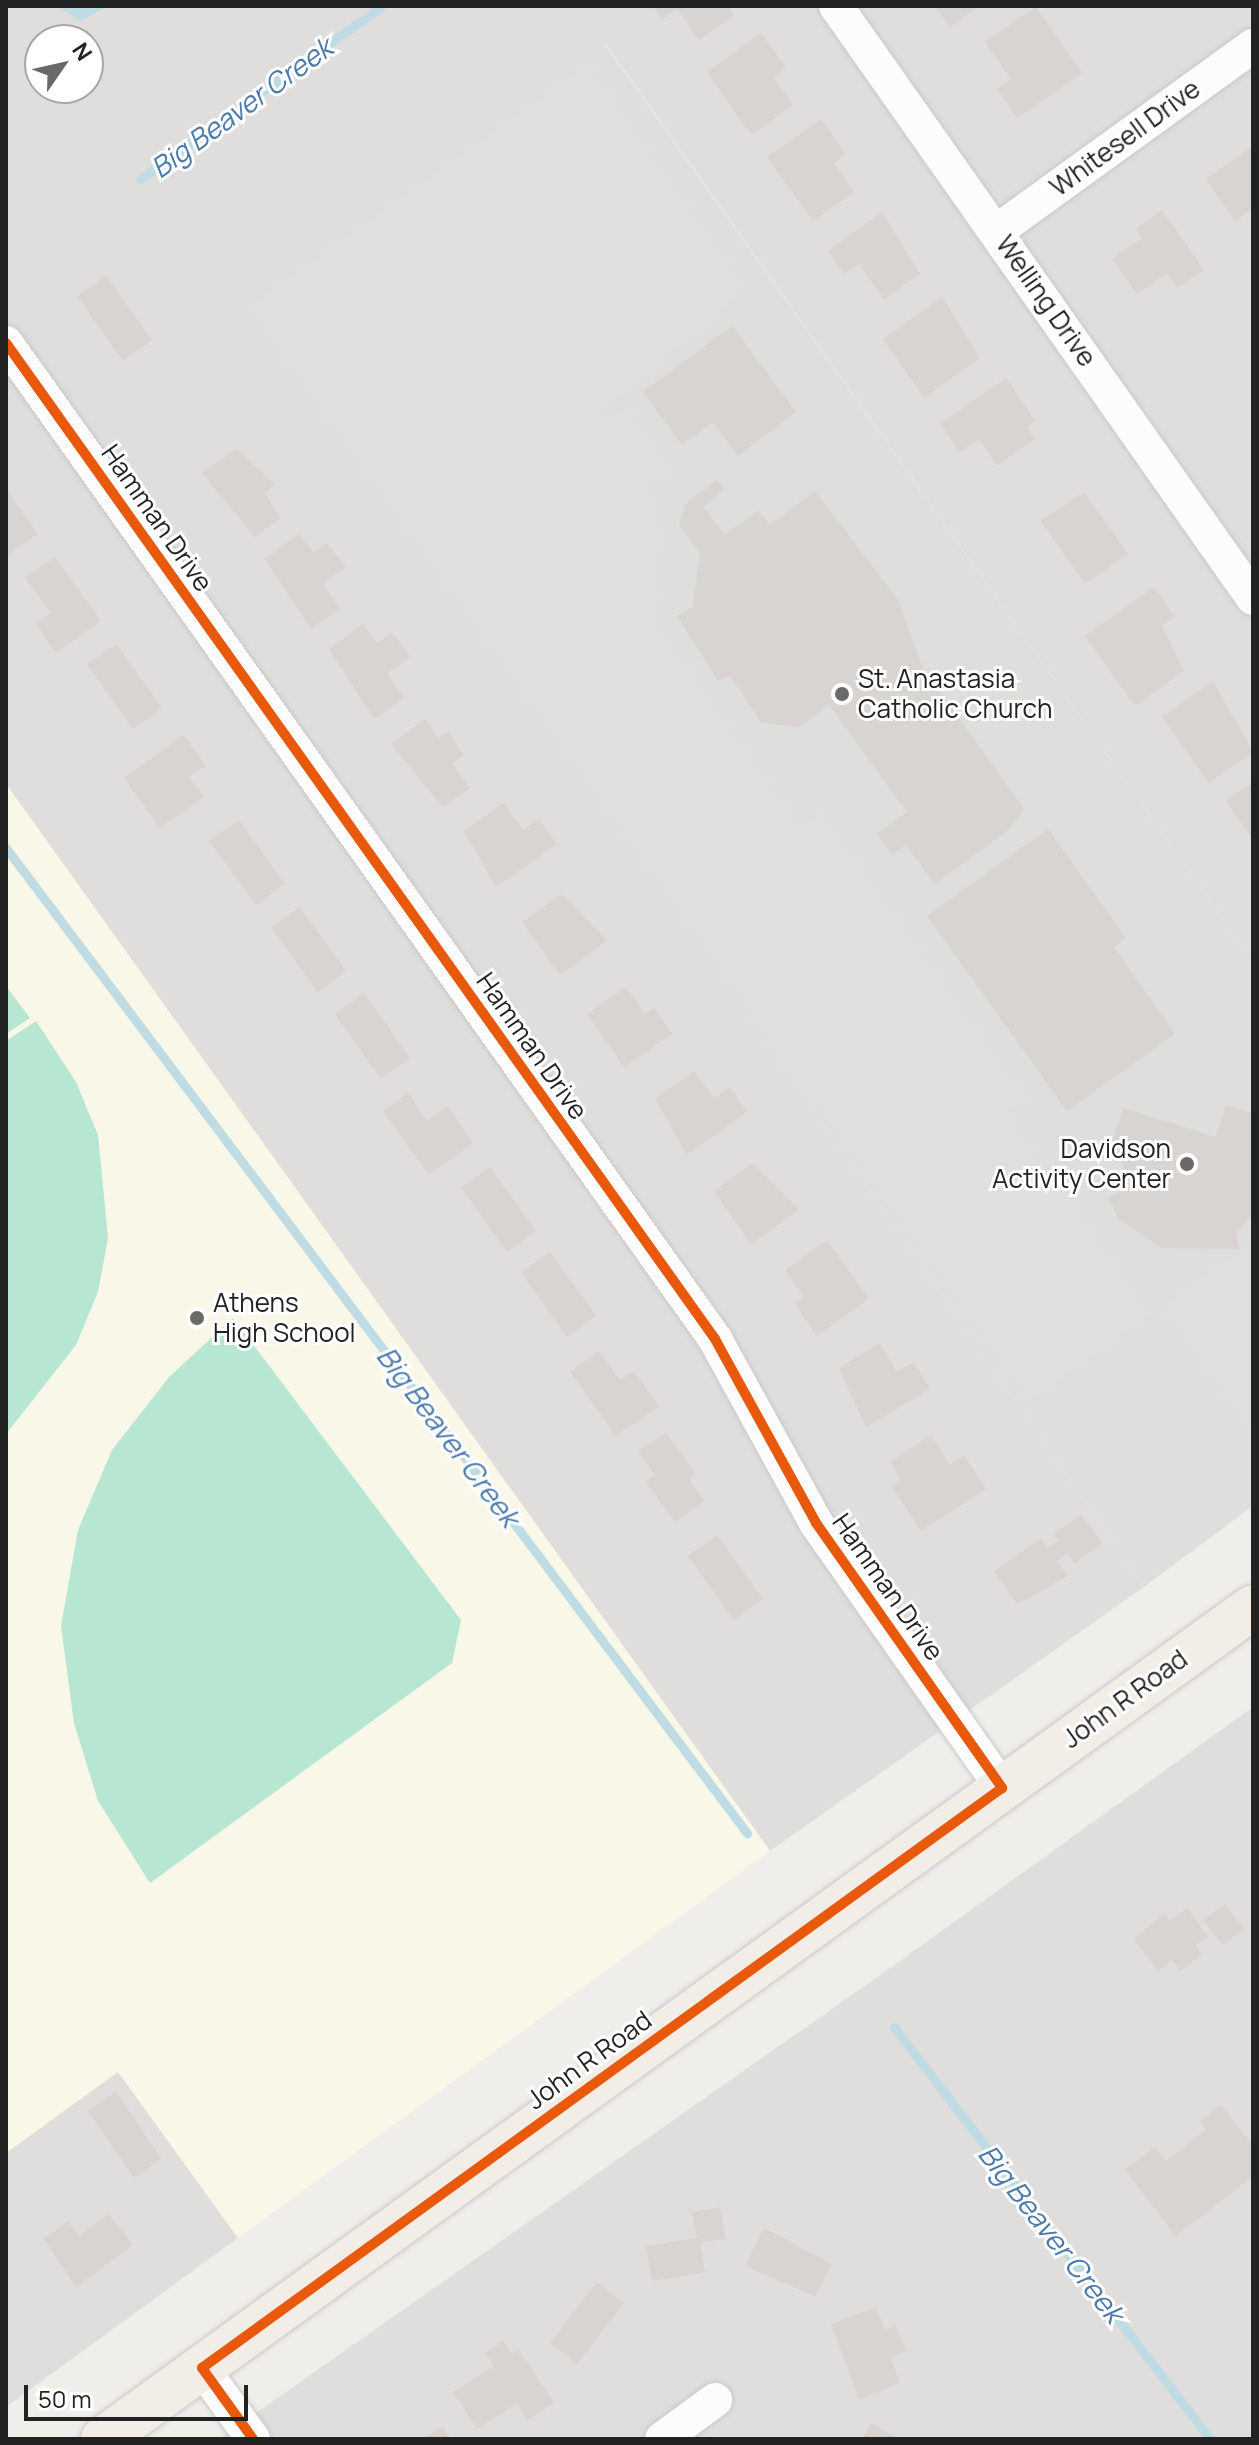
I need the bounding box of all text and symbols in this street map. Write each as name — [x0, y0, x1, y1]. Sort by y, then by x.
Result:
north arrow — [24, 24, 104, 104]
water label: Big Beaver Creek — [144, 30, 338, 184]
text: N — [65, 37, 99, 67]
street label: Whitesell Drive — [1044, 73, 1206, 203]
street label: Welling Drive — [989, 229, 1103, 373]
street label: Hamman Drive — [95, 439, 219, 597]
place label: St. Anastasia Catholic Church — [858, 663, 1052, 724]
marker: St. Anastasia Catholic Church — [833, 685, 851, 703]
street label: Hamman Drive — [470, 967, 594, 1125]
place label: Davidson Activity Center — [992, 1133, 1171, 1194]
marker: Davidson Activity Center — [1178, 1155, 1196, 1173]
place label: Athens High School — [213, 1287, 356, 1348]
marker: Athens High School — [188, 1309, 206, 1327]
water label: Big Beaver Creek — [370, 1340, 528, 1532]
street label: Hamman Drive — [826, 1508, 950, 1666]
street label: John R Road — [1056, 1643, 1194, 1755]
street label: John R Road — [520, 2004, 658, 2116]
water label: Big Beaver Creek — [972, 2137, 1132, 2329]
scale bar — [28, 2369, 252, 2419]
text: 50 m — [38, 2382, 92, 2415]

